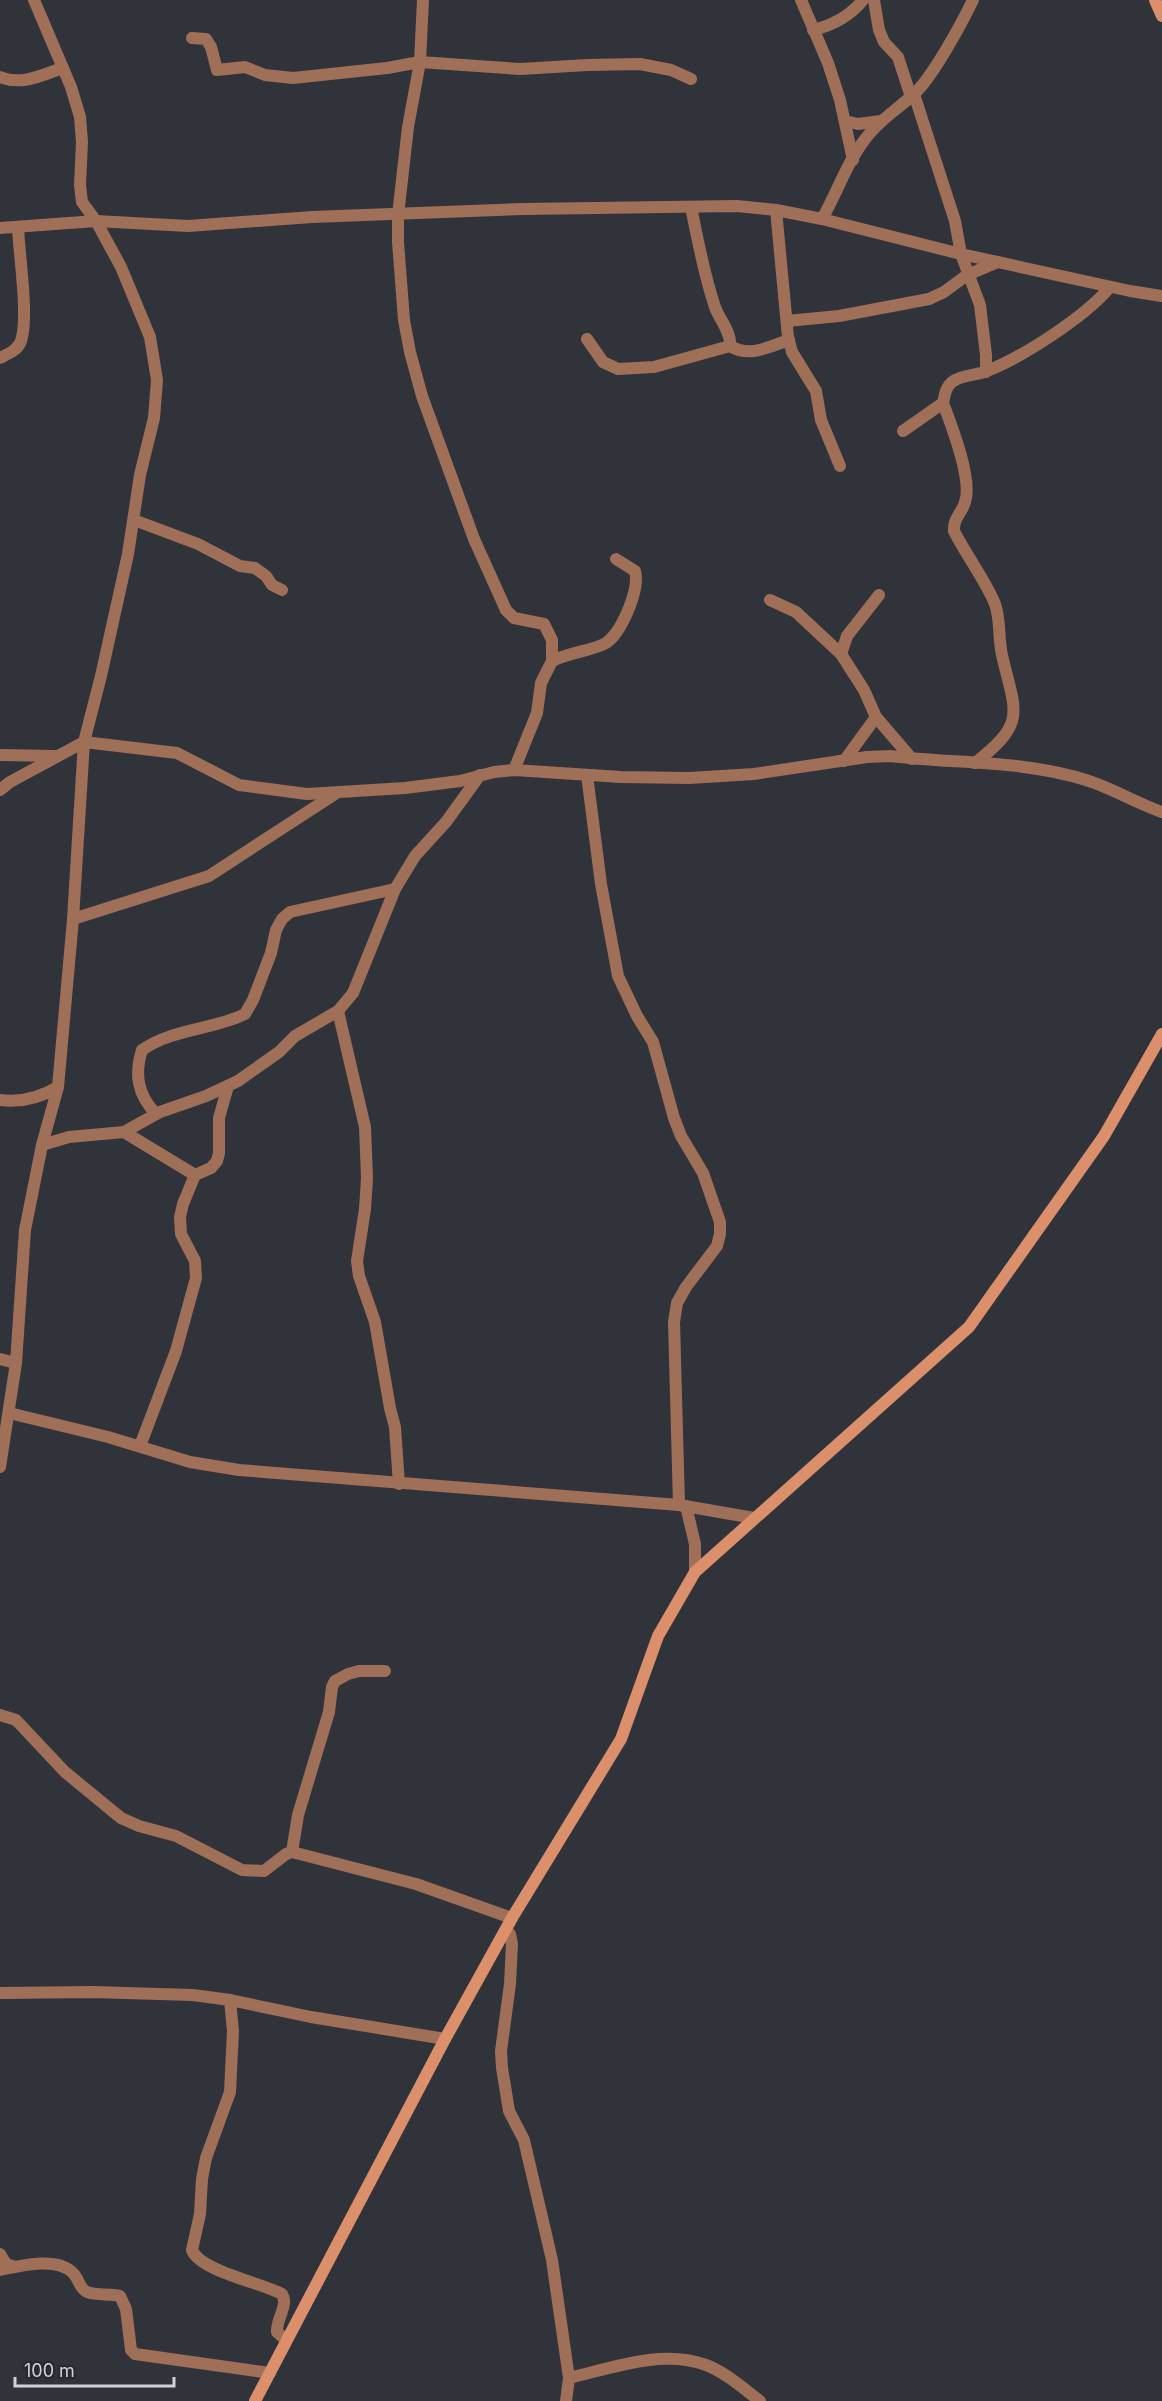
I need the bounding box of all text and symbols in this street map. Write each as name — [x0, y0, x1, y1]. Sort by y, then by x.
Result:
scale bar — [15, 2350, 174, 2388]
text: 100 m — [24, 2360, 75, 2381]

